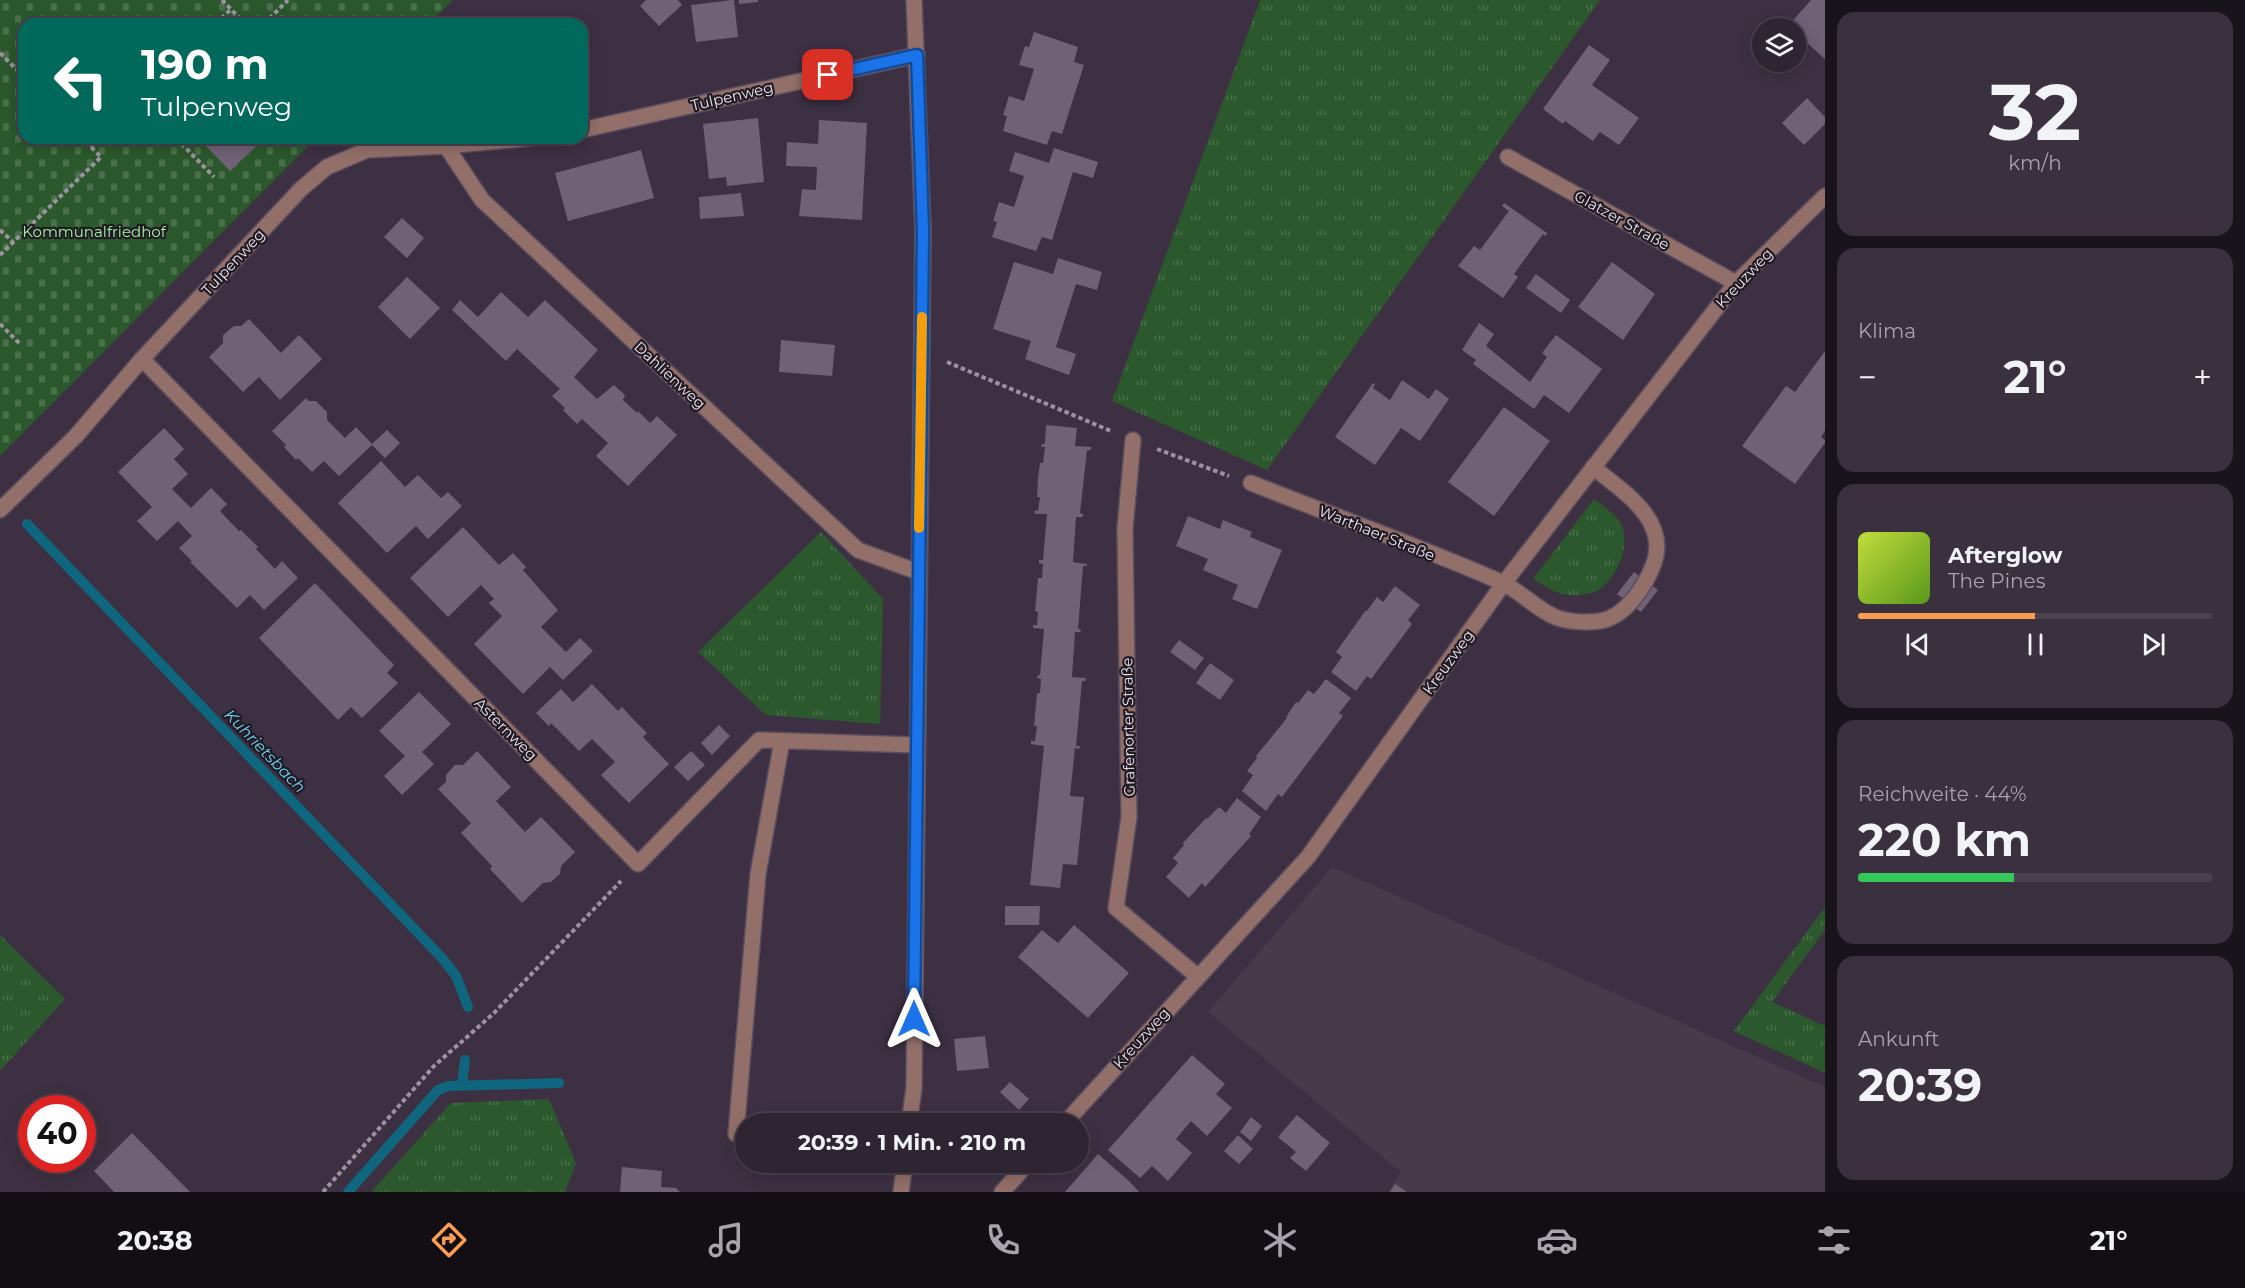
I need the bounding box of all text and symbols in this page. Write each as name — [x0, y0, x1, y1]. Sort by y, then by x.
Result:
map controls — [1752, 18, 1806, 72]
button: layers — [1752, 18, 1806, 72]
text: 190 m — [141, 38, 269, 90]
icon: left — [42, 42, 120, 120]
pin — [802, 49, 853, 100]
icon: arrive — [811, 58, 844, 91]
text: 32 — [1989, 64, 2081, 160]
street label: Tulpenweg — [689, 77, 775, 115]
text: Tulpenweg — [141, 90, 292, 123]
text: km/h — [2008, 151, 2062, 175]
street label: Glatzer Straße — [1571, 186, 1673, 254]
park label: Kommunalfriedhof — [22, 222, 167, 241]
street label: Tulpenweg — [197, 225, 269, 299]
street label: Kreuzweg — [1711, 244, 1777, 312]
text: Klima — [1858, 319, 1916, 343]
street label: Dahlienweg — [630, 337, 710, 413]
text: 21° — [2003, 349, 2067, 404]
text: − — [1858, 357, 1877, 397]
text: + — [2193, 357, 2212, 397]
street label: Warthaer Straße — [1316, 501, 1438, 565]
text: Afterglow — [1948, 542, 2062, 569]
text: The Pines — [1948, 569, 2045, 593]
street label: Kreuzweg — [1418, 626, 1478, 698]
icon: previous — [1901, 628, 1934, 661]
icon: pause — [2019, 628, 2052, 661]
icon: next — [2137, 628, 2170, 661]
street label: Grafenorter Straße — [1117, 657, 1139, 797]
street label: Asternweg — [471, 694, 541, 764]
water label: Kuhrietsbach — [220, 705, 310, 797]
text: Reichweite · 44% — [1858, 782, 2027, 806]
text: 220 km — [1858, 812, 2031, 867]
position arrow — [882, 987, 946, 1051]
street label: Kreuzweg — [1109, 1004, 1173, 1072]
text: Ankunft — [1858, 1027, 1939, 1051]
text: 20:39 — [1858, 1057, 1982, 1112]
speed limit sign: 40 — [18, 1095, 96, 1173]
text: 20:39 · 1 Min. · 210 m — [798, 1129, 1026, 1156]
icon: directions — [428, 1219, 470, 1261]
icon: music — [705, 1219, 747, 1261]
icon: phone — [982, 1219, 1024, 1261]
icon: climate — [1259, 1219, 1301, 1261]
icon: car — [1536, 1219, 1578, 1261]
icon: filters — [1813, 1219, 1855, 1261]
text: 20:38 — [118, 1224, 193, 1257]
text: 21° — [2090, 1224, 2127, 1257]

